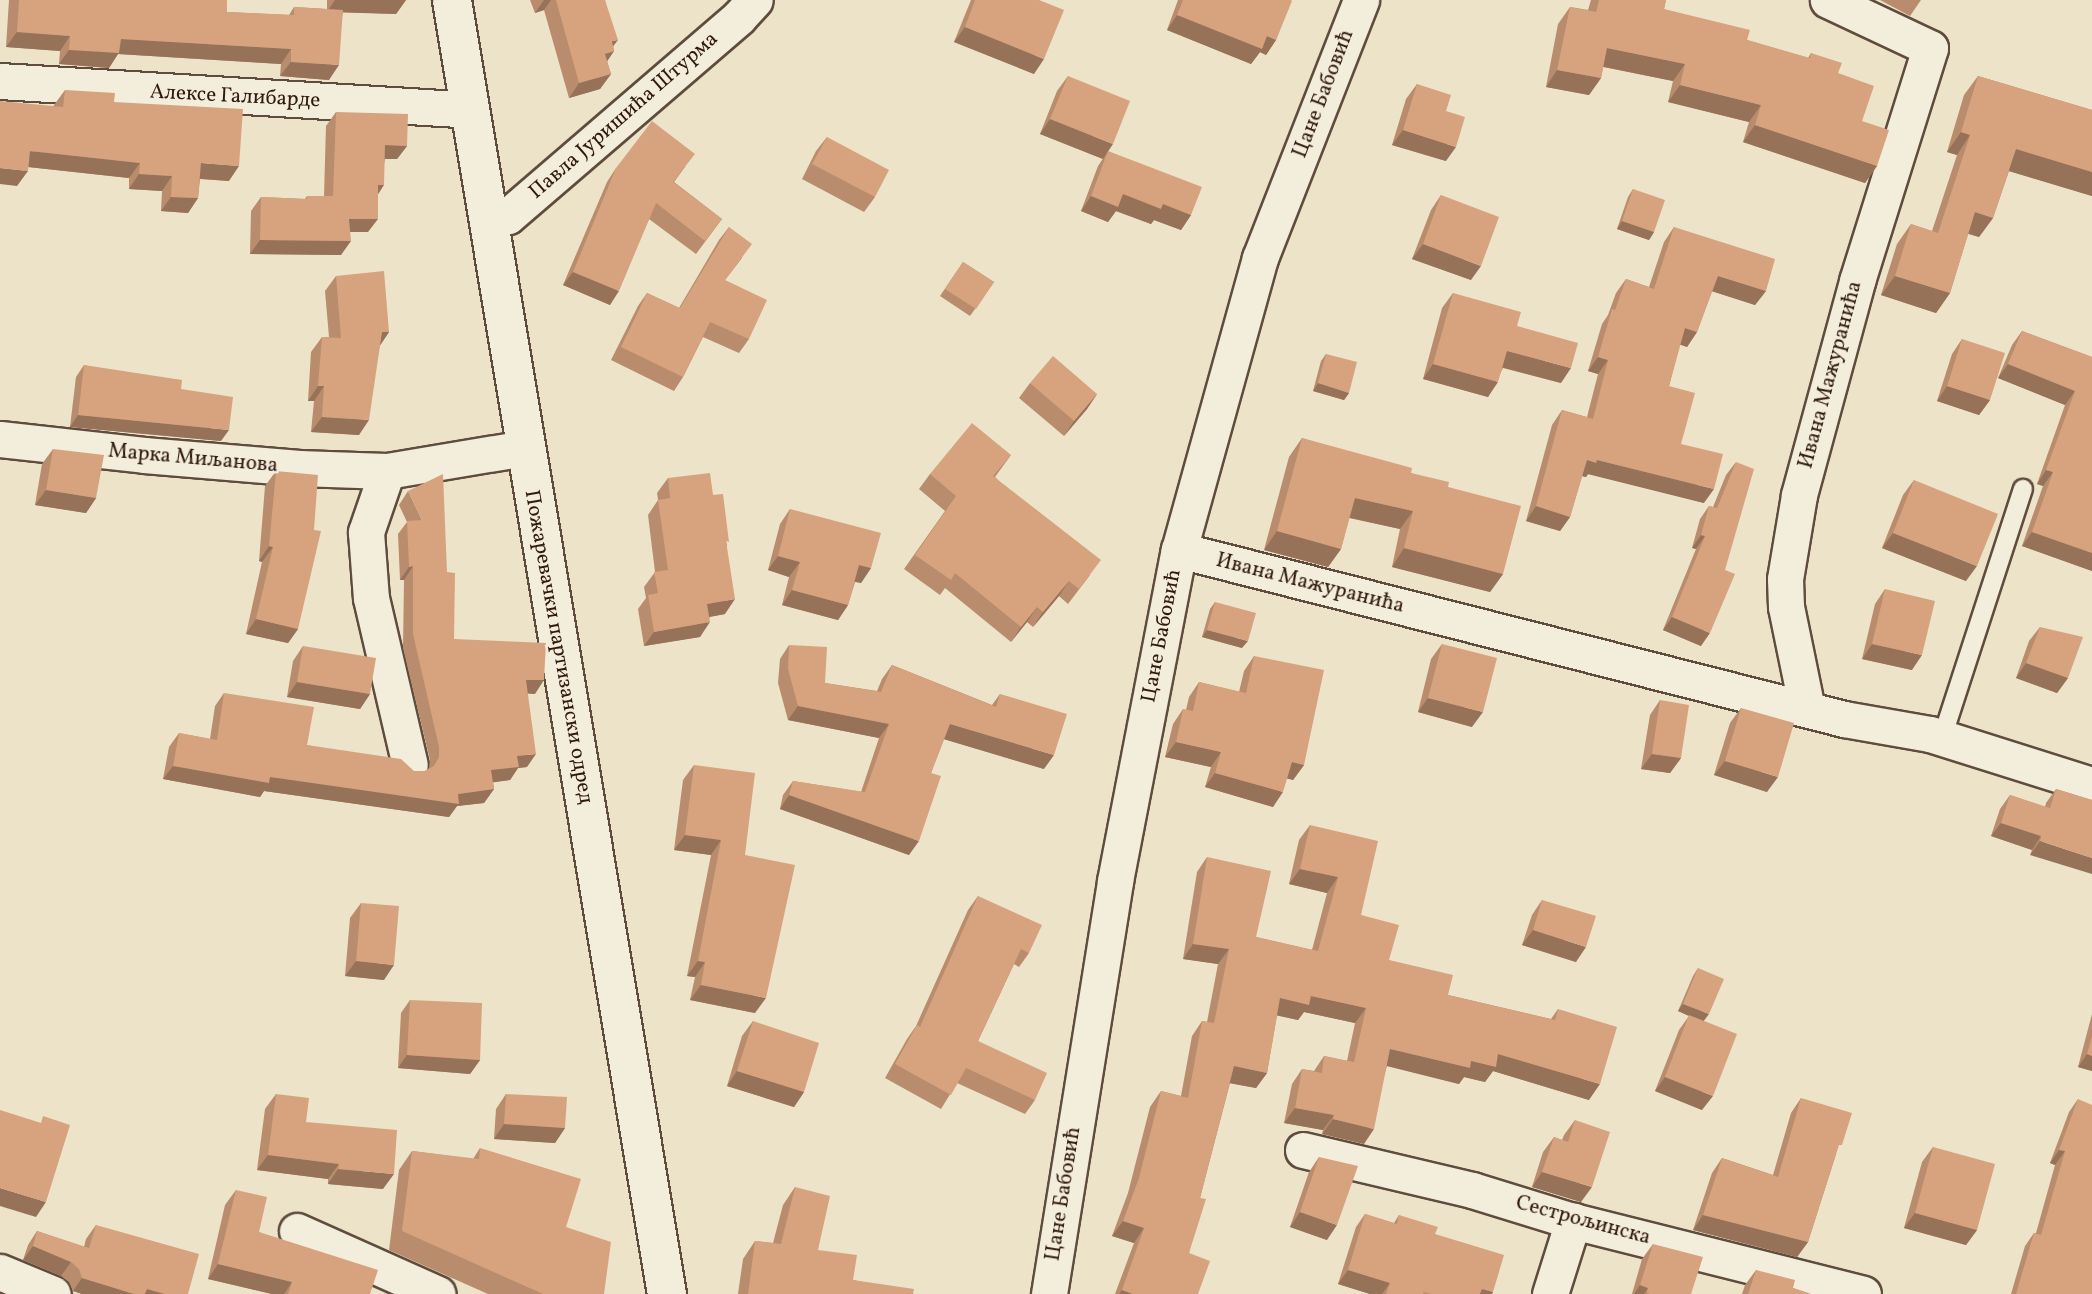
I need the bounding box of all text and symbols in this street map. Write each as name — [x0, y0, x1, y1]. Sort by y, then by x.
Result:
street label: Цане Бабовић — [1288, 26, 1360, 162]
street label: Павла Јуришића Штурма — [524, 27, 724, 205]
street label: Алексе Галибарде — [149, 80, 321, 114]
street label: Ивана Мажуранића — [1794, 278, 1868, 472]
street label: Марка Миљанова — [107, 439, 279, 479]
street label: Пожаревачки партизански одред — [518, 488, 598, 806]
street label: Ивана Мажуранића — [1213, 548, 1407, 620]
street label: Цане Бабовић — [1137, 567, 1187, 705]
street label: Цане Бабовић — [1041, 1125, 1087, 1263]
street label: Сестрољинска — [1513, 1191, 1653, 1251]

